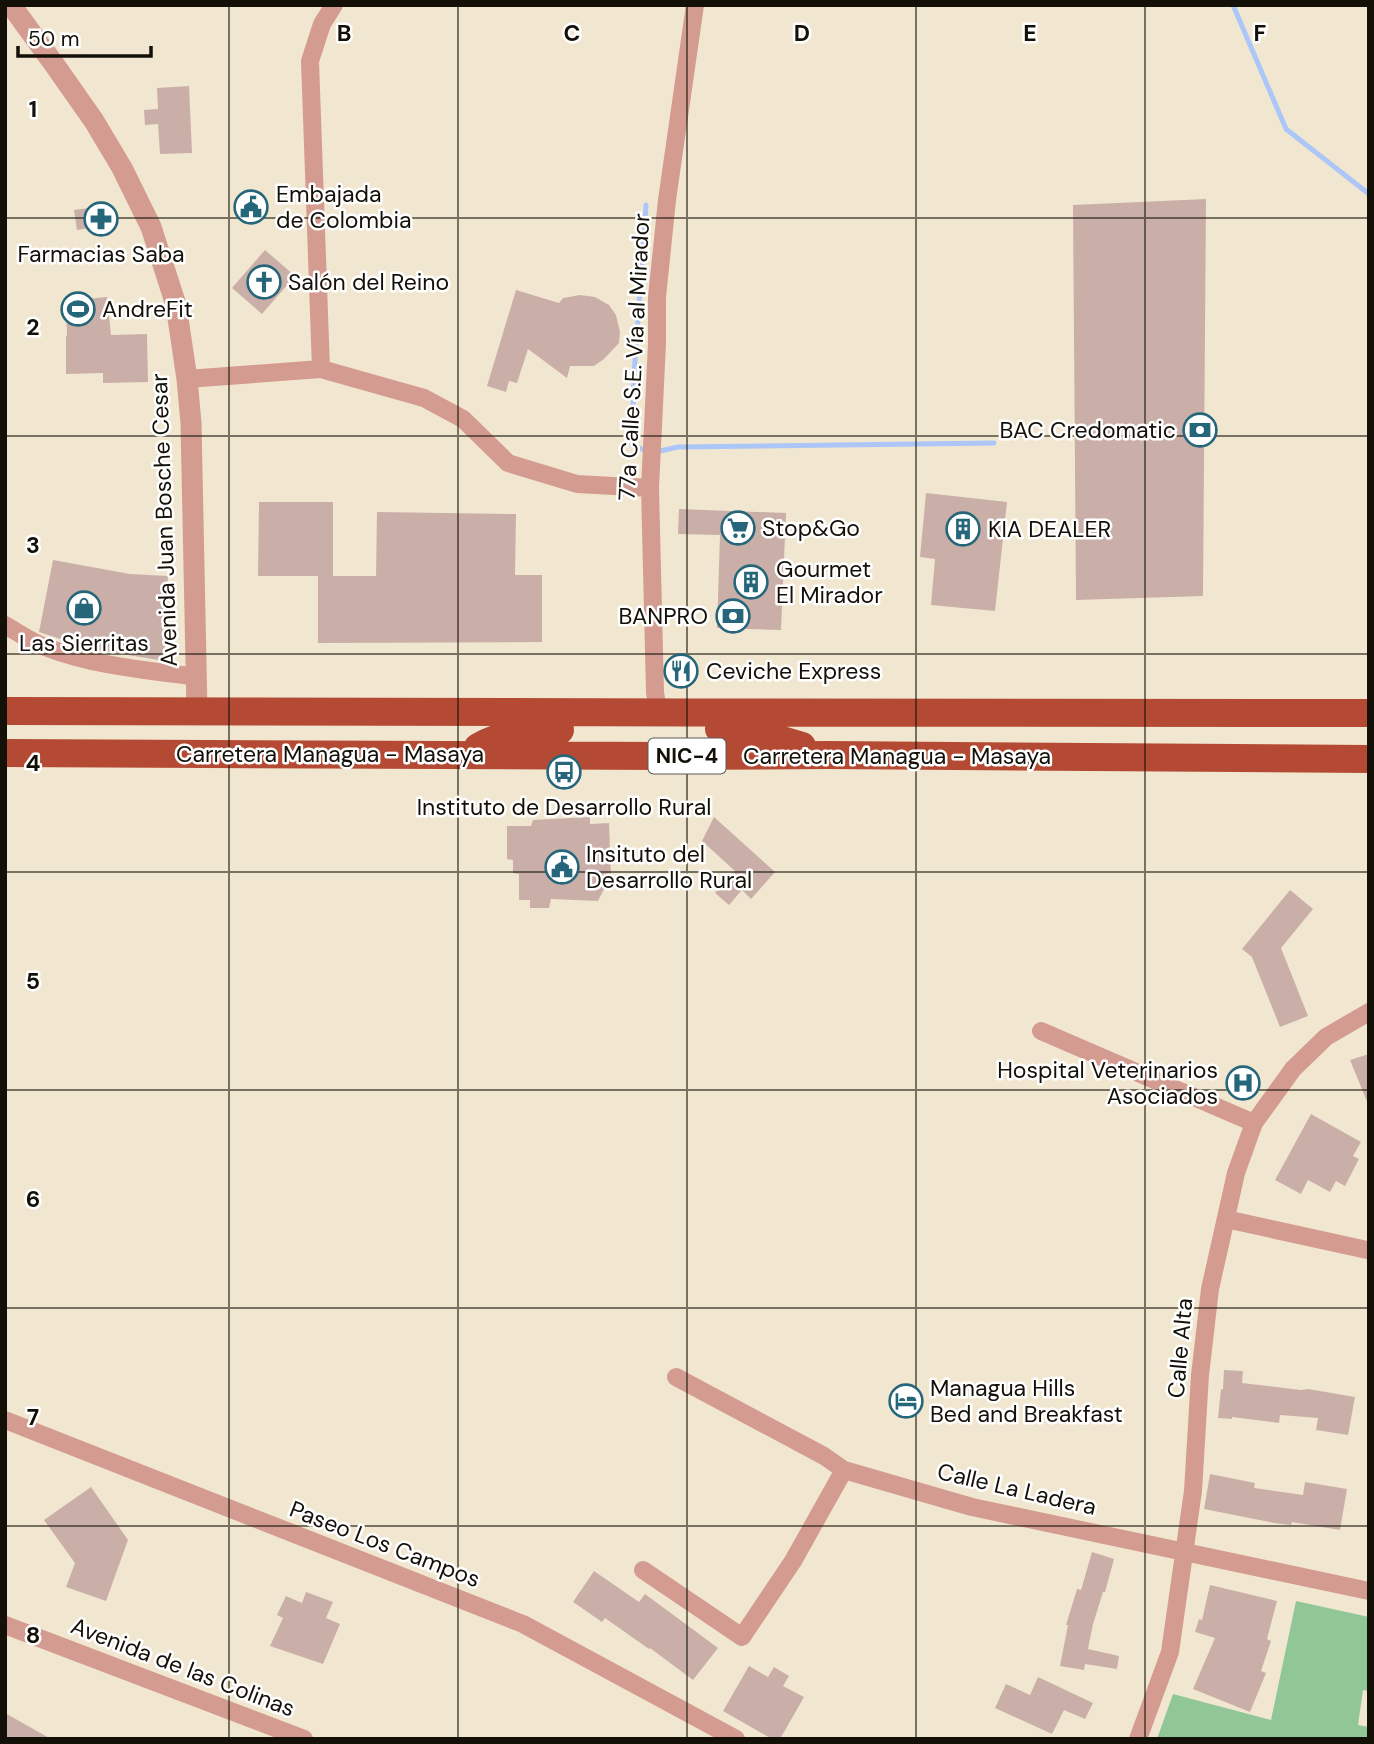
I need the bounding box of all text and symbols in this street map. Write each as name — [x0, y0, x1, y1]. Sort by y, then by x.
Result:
scale bar — [18, 14, 150, 58]
text: B — [337, 18, 351, 48]
text: C — [564, 18, 580, 48]
text: D — [794, 18, 810, 48]
text: E — [1023, 18, 1037, 48]
text: F — [1254, 18, 1267, 48]
text: 50 m — [28, 25, 79, 53]
text: 1 — [29, 94, 37, 124]
place label: Embajada de Colombia — [276, 179, 411, 235]
public building icon: Embajada de Colombia — [232, 188, 270, 226]
pharmacy icon: Farmacias Saba — [82, 200, 120, 238]
street label: 77a Calle S.E. Vía al Mirador — [611, 213, 657, 501]
place label: Farmacias Saba — [17, 239, 185, 269]
church icon: Salón del Reino — [245, 263, 283, 301]
place label: Salón del Reino — [288, 267, 449, 297]
sports icon: AndreFit — [59, 290, 97, 328]
place label: AndreFit — [102, 294, 193, 324]
text: 2 — [26, 312, 40, 342]
street label: Avenida Juan Bosche Cesar — [144, 373, 184, 667]
bank icon: BAC Credomatic — [1181, 411, 1219, 449]
place label: BAC Credomatic — [999, 415, 1176, 445]
supermarket icon: Stop&Go — [719, 509, 757, 547]
building icon: KIA DEALER — [944, 510, 982, 548]
place label: Stop&Go — [762, 513, 860, 543]
place label: KIA DEALER — [988, 514, 1111, 544]
text: 3 — [26, 530, 40, 560]
place label: Gourmet El Mirador — [776, 554, 883, 610]
building icon: Gourmet El Mirador — [732, 563, 770, 601]
shop icon: Las Sierritas — [65, 589, 103, 627]
bank icon: BANPRO — [714, 597, 752, 635]
place label: BANPRO — [618, 601, 708, 631]
place label: Las Sierritas — [19, 628, 149, 658]
restaurant icon: Ceviche Express — [662, 652, 700, 690]
place label: Ceviche Express — [706, 656, 881, 686]
road number: NIC-4 — [648, 738, 726, 774]
street label: Carretera Managua - Masaya — [176, 739, 484, 769]
street label: Carretera Managua - Masaya — [743, 741, 1051, 771]
text: 4 — [26, 748, 41, 778]
bus stop icon: Instituto de Desarrollo Rural — [545, 753, 583, 791]
place label: Instituto de Desarrollo Rural — [417, 792, 711, 822]
place label: Insituto del Desarrollo Rural — [586, 839, 752, 895]
public building icon: Insituto del Desarrollo Rural — [543, 848, 581, 886]
text: 5 — [26, 966, 40, 996]
place label: Hospital Veterinarios Asociados — [997, 1055, 1218, 1111]
hospital icon: Hospital Veterinarios Asociados — [1224, 1064, 1262, 1102]
text: 6 — [26, 1184, 40, 1214]
street label: Calle Alta — [1161, 1297, 1199, 1399]
place label: Managua Hills Bed and Breakfast — [930, 1373, 1123, 1429]
hotel icon: Managua Hills Bed and Breakfast — [887, 1382, 925, 1420]
text: 7 — [27, 1402, 39, 1432]
street label: Calle La Ladera — [935, 1456, 1099, 1522]
street label: Paseo Los Campos — [285, 1494, 485, 1594]
street label: Avenida de las Colinas — [67, 1610, 299, 1724]
text: 8 — [26, 1620, 40, 1650]

